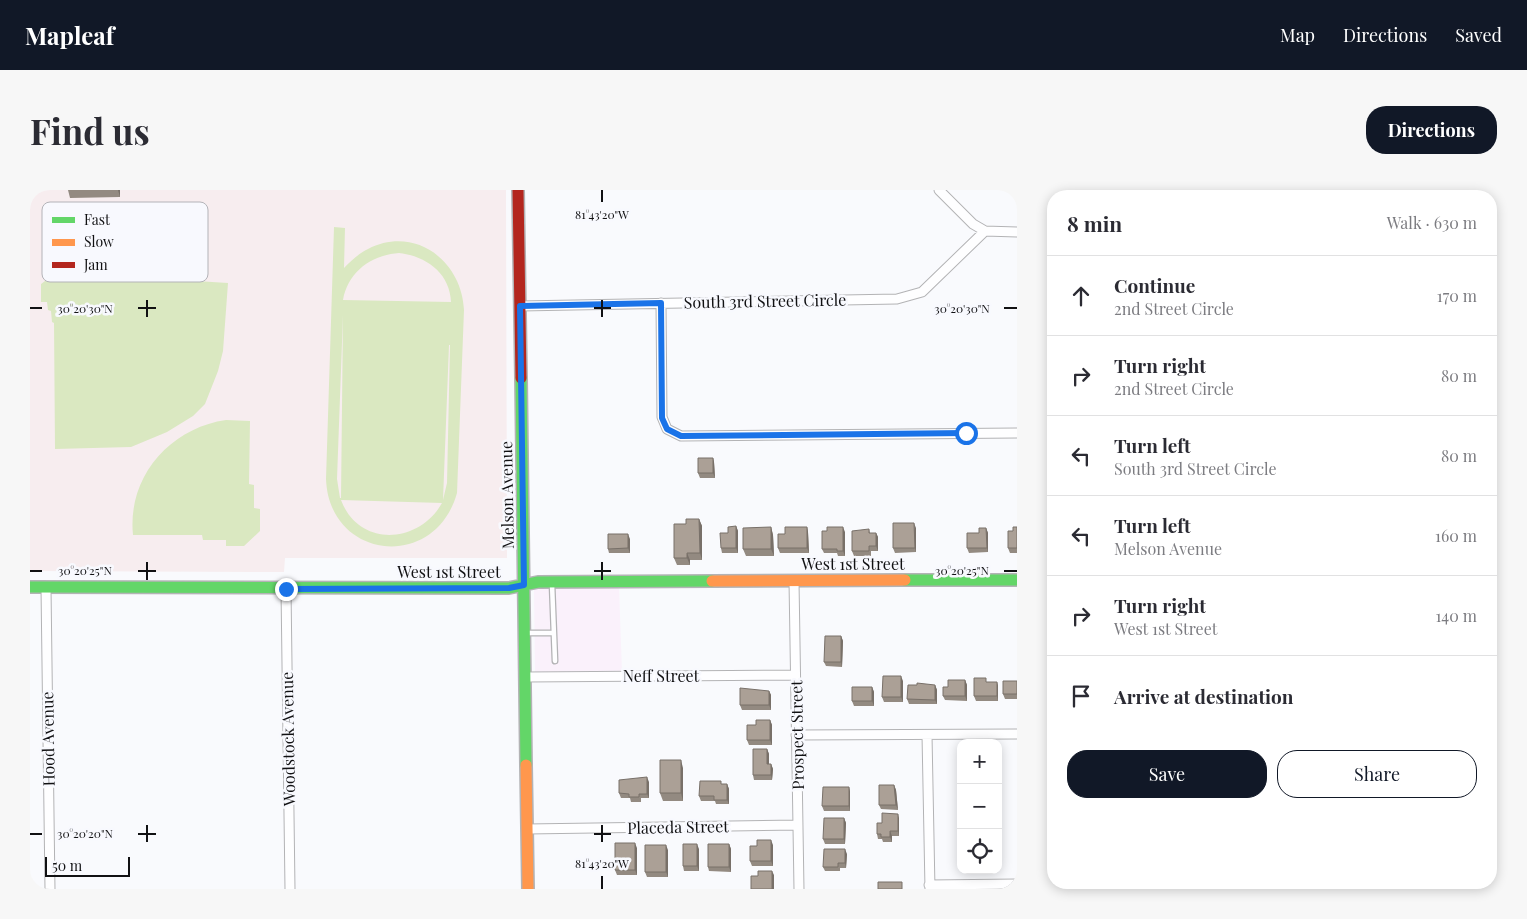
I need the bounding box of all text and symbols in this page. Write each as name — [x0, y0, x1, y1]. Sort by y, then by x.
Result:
text: Mapleaf — [25, 19, 114, 51]
text: Map — [1280, 23, 1315, 47]
text: Directions — [1343, 23, 1427, 47]
text: Saved — [1455, 23, 1502, 47]
button: Directions — [1366, 106, 1497, 154]
text: Find us — [30, 107, 150, 154]
legend — [42, 202, 208, 282]
text: 81°43'20"W — [575, 206, 629, 222]
text: 8 min — [1067, 209, 1122, 237]
text: Fast — [84, 210, 111, 229]
text: Walk · 630 m — [1387, 212, 1477, 233]
text: Slow — [84, 232, 114, 251]
text: Jam — [83, 255, 108, 274]
text: Continue — [1114, 272, 1195, 298]
icon: ahead — [1067, 282, 1095, 310]
text: 170 m — [1437, 285, 1477, 306]
street label: South 3rd Street Circle — [684, 289, 846, 312]
text: 2nd Street Circle — [1114, 298, 1234, 319]
text: 30°20'30"N — [57, 300, 113, 316]
text: 30°20'30"N — [934, 300, 990, 316]
text: Turn right — [1114, 352, 1206, 378]
icon: right — [1067, 362, 1095, 390]
text: 80 m — [1441, 365, 1477, 386]
text: 2nd Street Circle — [1114, 378, 1234, 399]
route start — [955, 422, 978, 445]
text: Turn left — [1114, 432, 1191, 458]
street label: Melson Avenue — [495, 441, 518, 549]
icon: left — [1067, 442, 1095, 470]
text: 80 m — [1441, 445, 1477, 466]
text: South 3rd Street Circle — [1114, 458, 1277, 479]
text: Turn left — [1114, 512, 1191, 538]
icon: left — [1067, 522, 1095, 550]
text: 160 m — [1435, 525, 1477, 546]
text: Melson Avenue — [1114, 538, 1222, 559]
street label: West 1st Street — [800, 553, 905, 574]
street label: West 1st Street — [396, 561, 501, 582]
text: 30°20'25"N — [58, 562, 112, 578]
text: 30°20'25"N — [935, 562, 989, 578]
route end — [275, 578, 298, 601]
text: Turn right — [1114, 592, 1206, 618]
icon: right — [1067, 602, 1095, 630]
text: 140 m — [1435, 605, 1477, 626]
text: West 1st Street — [1114, 618, 1217, 639]
street label: Neff Street — [623, 665, 700, 686]
street label: Woodstock Avenue — [276, 672, 299, 807]
street label: Prospect Street — [785, 680, 808, 790]
icon: arrive — [1067, 682, 1095, 710]
text: Arrive at destination — [1114, 683, 1294, 709]
street label: Hood Avenue — [36, 691, 59, 787]
map controls — [957, 739, 1002, 874]
button: + — [957, 739, 1002, 784]
button: Save — [1067, 750, 1267, 798]
button: Share — [1277, 750, 1477, 798]
button: − — [957, 784, 1002, 829]
street label: Placeda Street — [627, 815, 729, 838]
text: 30°20'20"N — [57, 825, 113, 841]
button: locate — [957, 829, 1002, 874]
scale bar — [45, 854, 130, 877]
text: 81°43'20"W — [575, 855, 629, 871]
text: 50 m — [52, 856, 82, 875]

